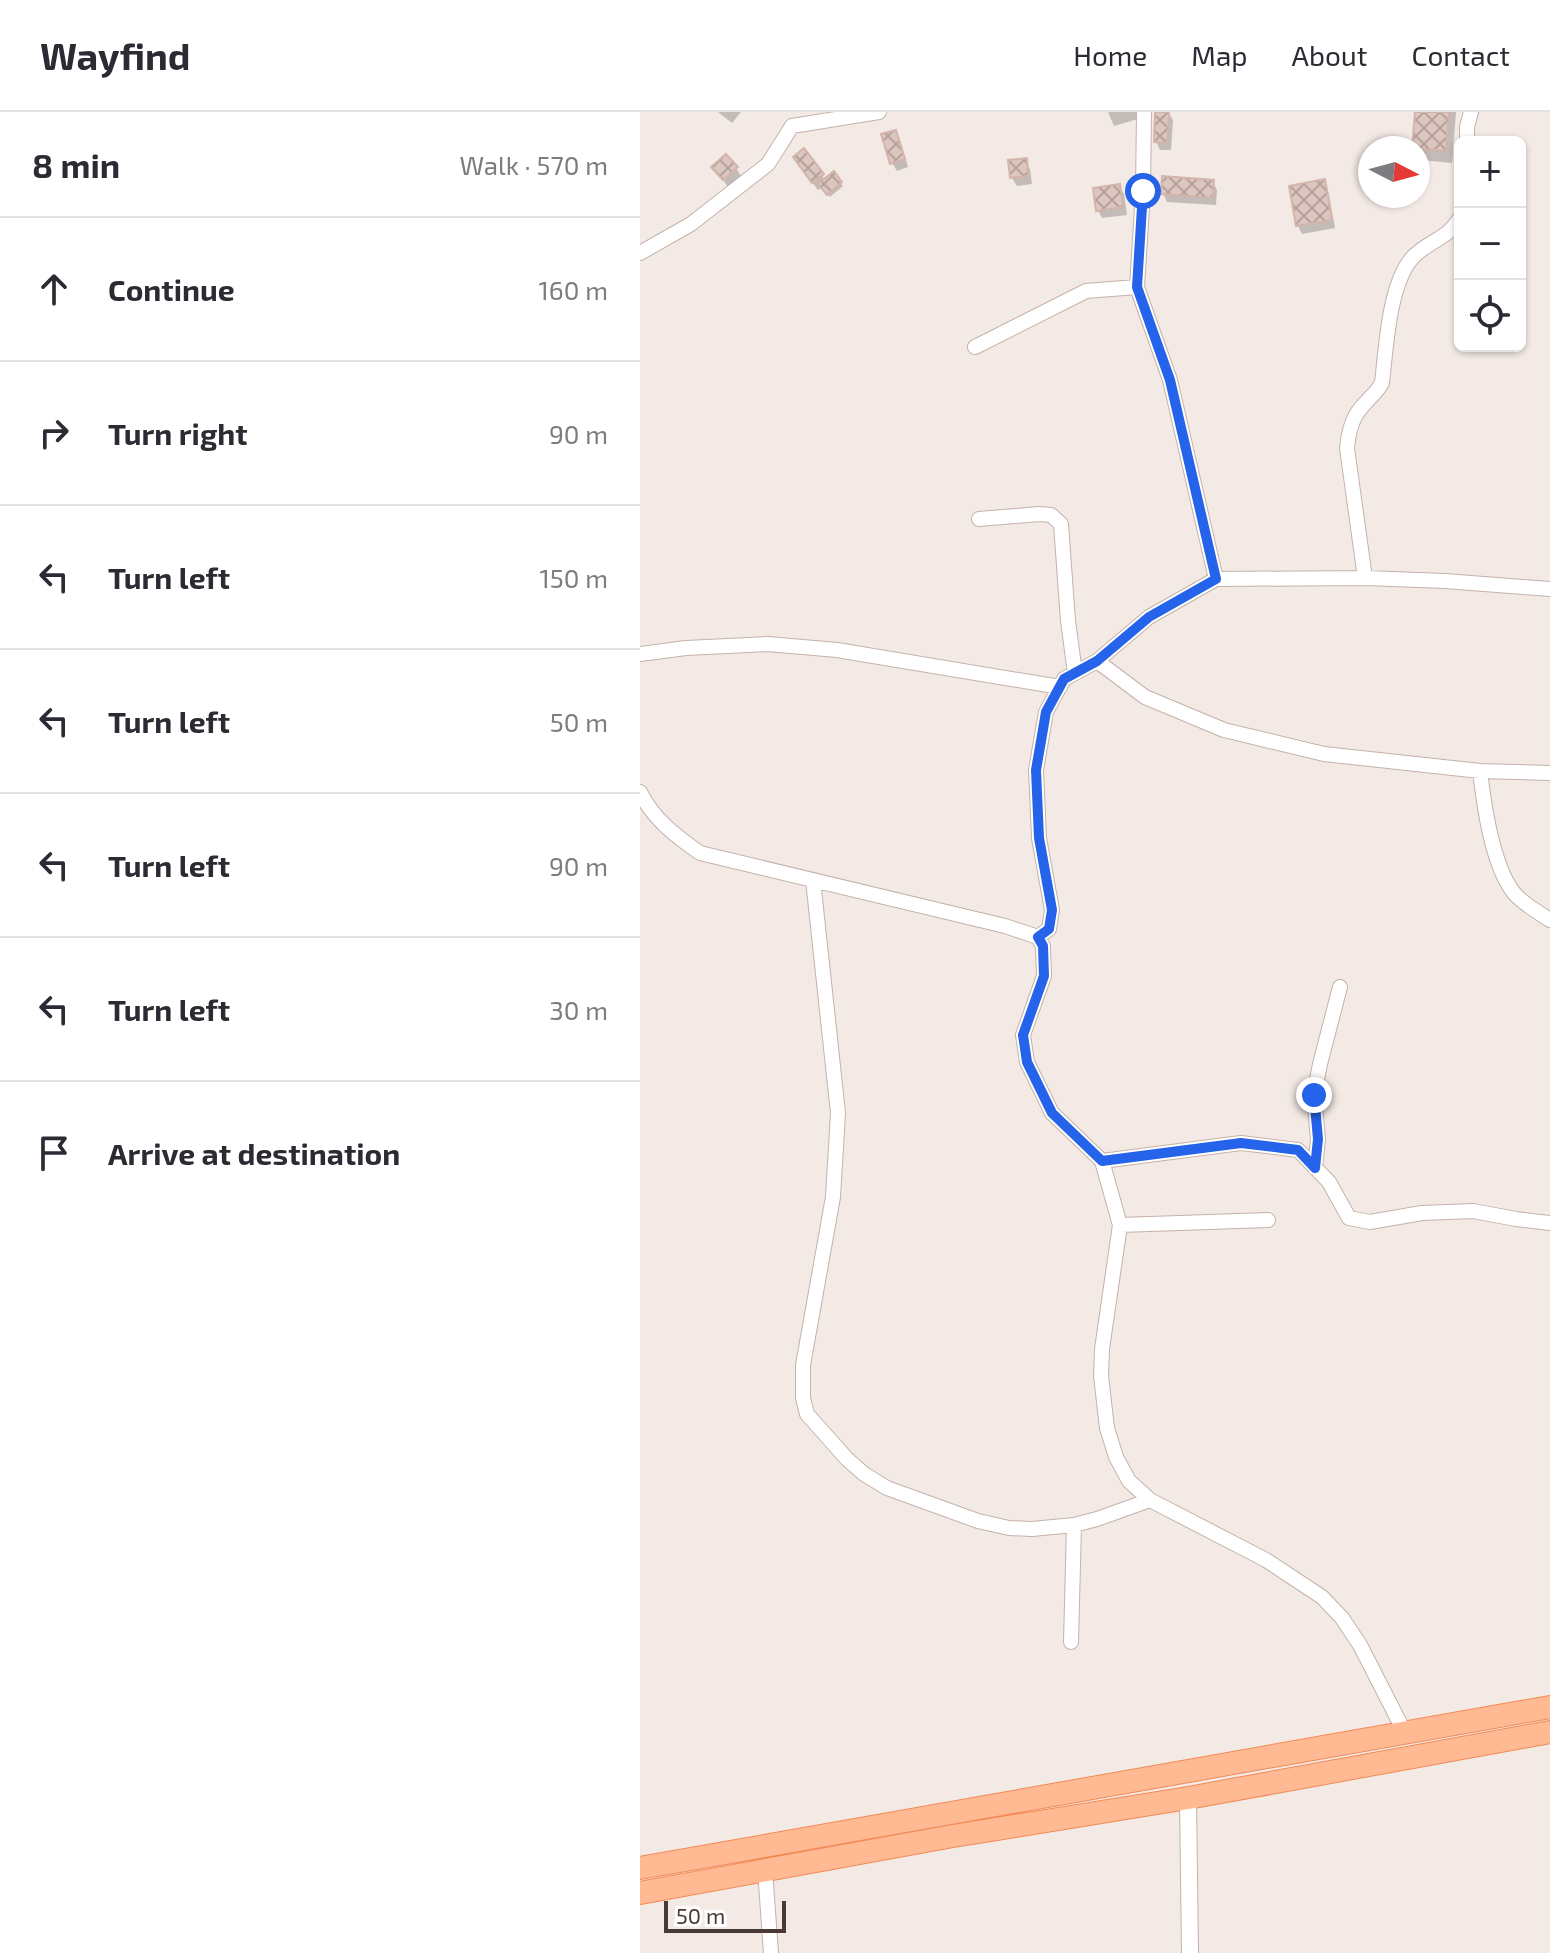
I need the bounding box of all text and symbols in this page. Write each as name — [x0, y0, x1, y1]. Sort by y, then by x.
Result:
text: Wayfind — [40, 32, 191, 78]
text: Home — [1073, 38, 1147, 72]
text: Map — [1191, 38, 1248, 72]
text: About — [1292, 38, 1367, 72]
text: Contact — [1411, 38, 1510, 72]
north arrow — [1358, 136, 1430, 208]
map controls — [1454, 136, 1526, 352]
button: + — [1454, 136, 1526, 208]
text: 8 min — [32, 144, 120, 185]
text: Walk · 570 m — [459, 149, 608, 180]
route start — [1125, 173, 1161, 209]
button: − — [1454, 208, 1526, 280]
icon: ahead — [32, 267, 76, 311]
text: Continue — [108, 271, 235, 307]
text: 160 m — [539, 274, 608, 305]
button: locate — [1454, 280, 1526, 352]
icon: right — [32, 411, 76, 455]
text: Turn right — [108, 415, 248, 451]
text: 90 m — [549, 418, 608, 449]
icon: left — [32, 555, 76, 599]
text: Turn left — [108, 559, 230, 595]
text: 150 m — [539, 562, 608, 593]
icon: left — [32, 699, 76, 743]
text: Turn left — [108, 703, 230, 739]
text: 50 m — [550, 706, 608, 737]
icon: left — [32, 843, 76, 887]
text: Turn left — [108, 847, 230, 883]
text: 90 m — [549, 850, 608, 881]
icon: left — [32, 987, 76, 1031]
text: Turn left — [108, 991, 230, 1027]
text: 30 m — [549, 994, 608, 1025]
route end — [1296, 1077, 1332, 1113]
icon: arrive — [32, 1131, 76, 1175]
text: Arrive at destination — [108, 1135, 400, 1171]
scale bar — [664, 1897, 786, 1933]
text: 50 m — [676, 1902, 725, 1928]

